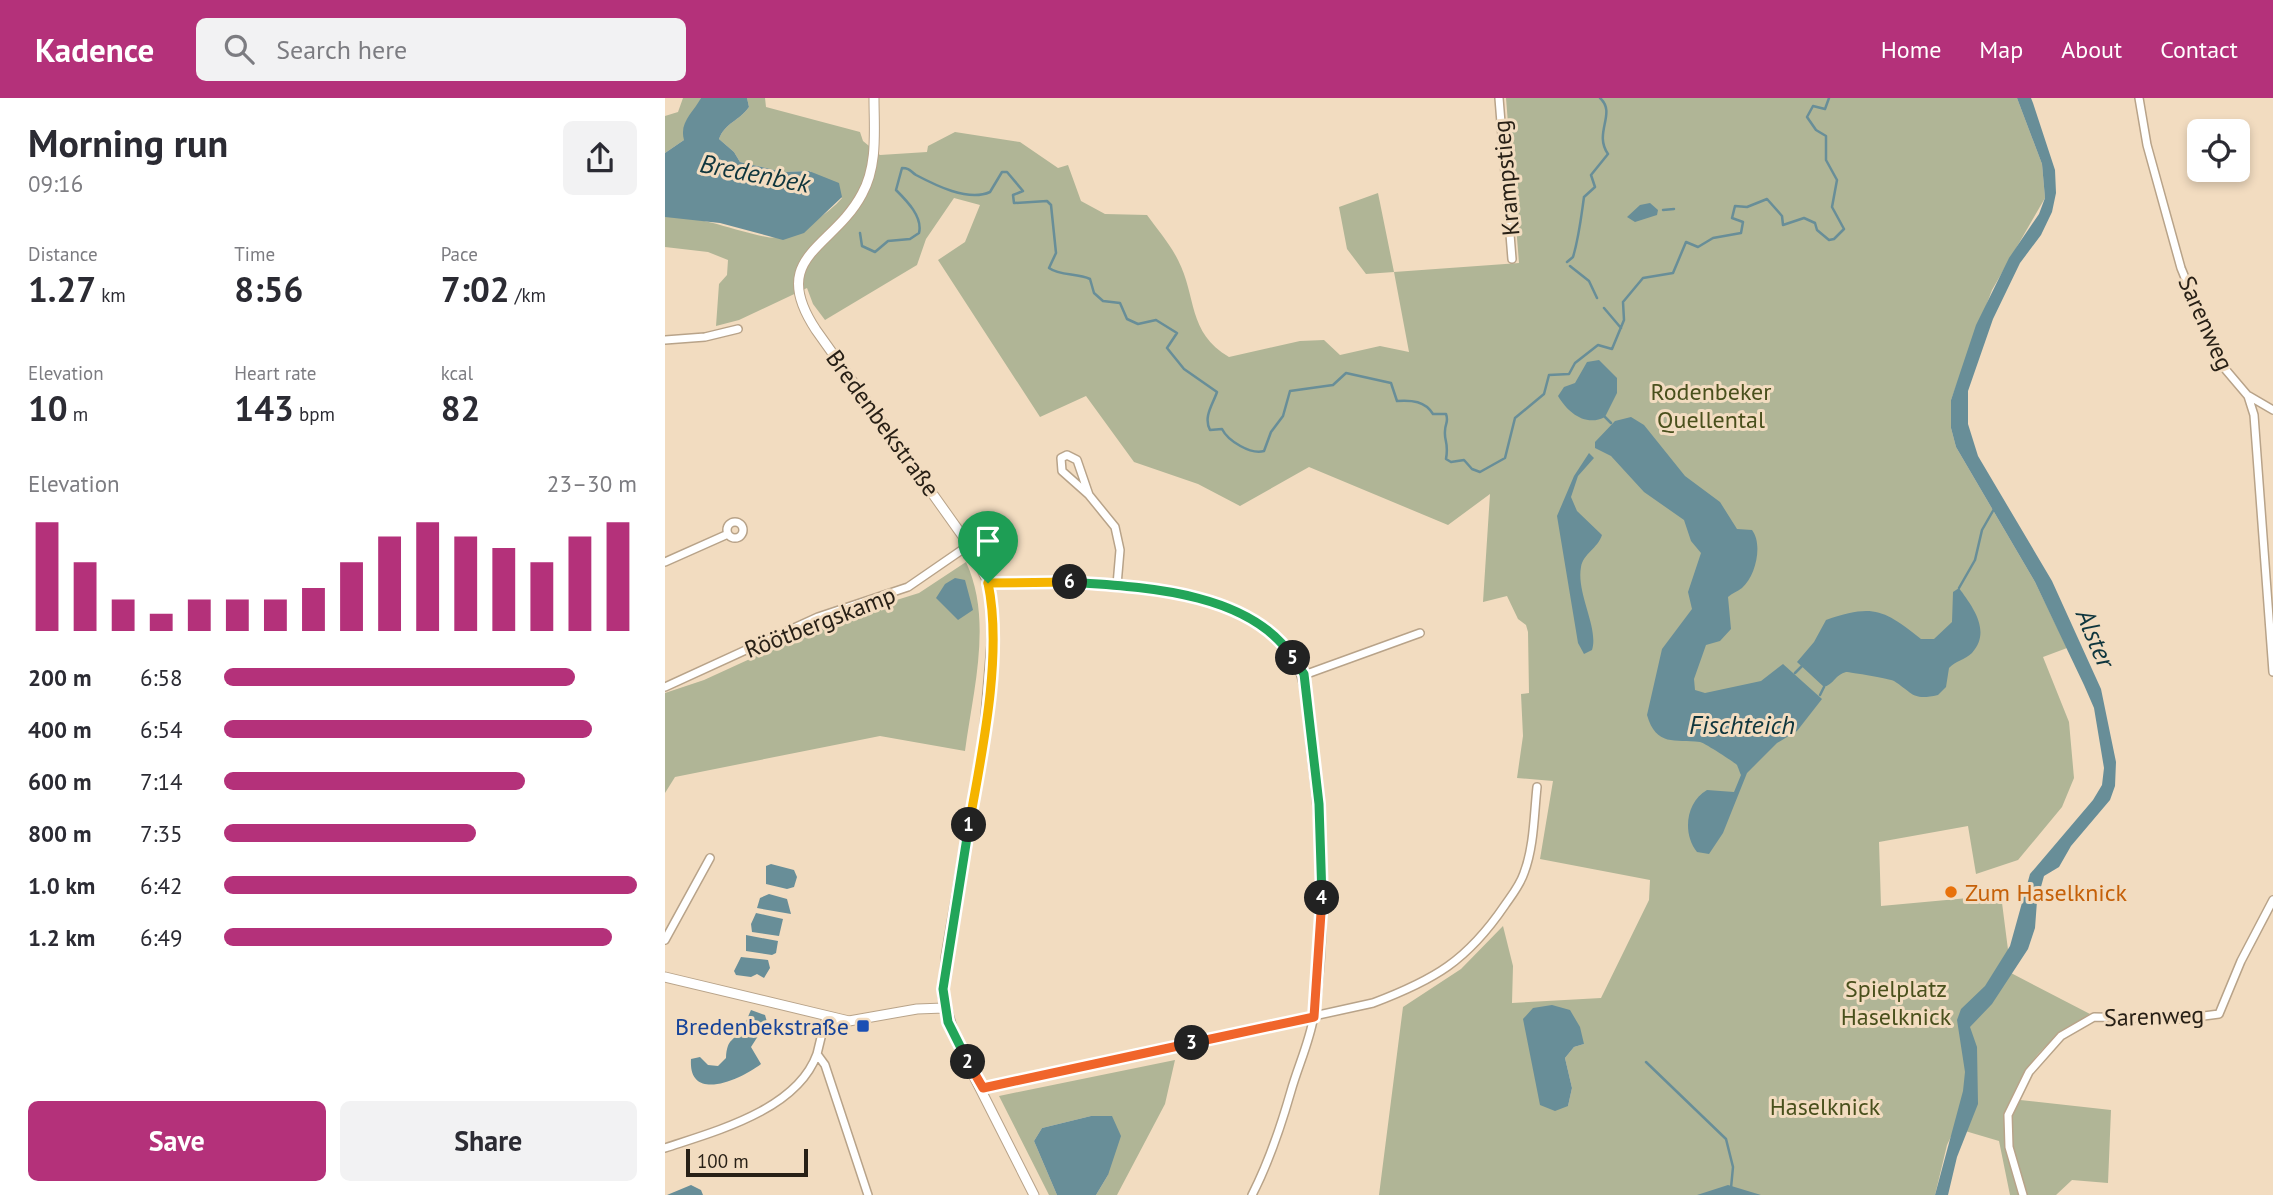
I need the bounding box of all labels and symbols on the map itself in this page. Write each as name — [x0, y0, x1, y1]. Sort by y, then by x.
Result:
street label: Krampstieg — [1486, 119, 1526, 237]
water label: Bredenbek — [697, 146, 814, 200]
street label: Sarenweg — [2171, 271, 2241, 375]
street label: Bredenbekstraße — [819, 344, 947, 502]
park label: Rodenbeker Quellental — [1651, 376, 1771, 435]
pin — [958, 511, 1018, 583]
pin: 6 — [1053, 564, 1087, 600]
street label: Röötbergskamp — [740, 579, 900, 665]
water label: Alster — [2069, 603, 2124, 674]
pin: 5 — [1275, 640, 1311, 676]
water label: Fischteich — [1689, 708, 1795, 741]
pin: 1 — [951, 808, 987, 842]
place label: Zum Haselknick — [1965, 877, 2128, 908]
pin: 4 — [1305, 880, 1339, 916]
marker: Zum Haselknick — [1943, 884, 1959, 900]
park label: Spielplatz Haselknick — [1841, 973, 1952, 1032]
street label: Sarenweg — [2103, 999, 2205, 1033]
place label: Bredenbekstraße — [675, 1011, 849, 1042]
marker: Bredenbekstraße — [855, 1018, 871, 1034]
pin: 3 — [1175, 1026, 1209, 1060]
pin: 2 — [951, 1044, 985, 1080]
park label: Haselknick — [1770, 1091, 1881, 1122]
scale bar — [686, 1146, 809, 1178]

